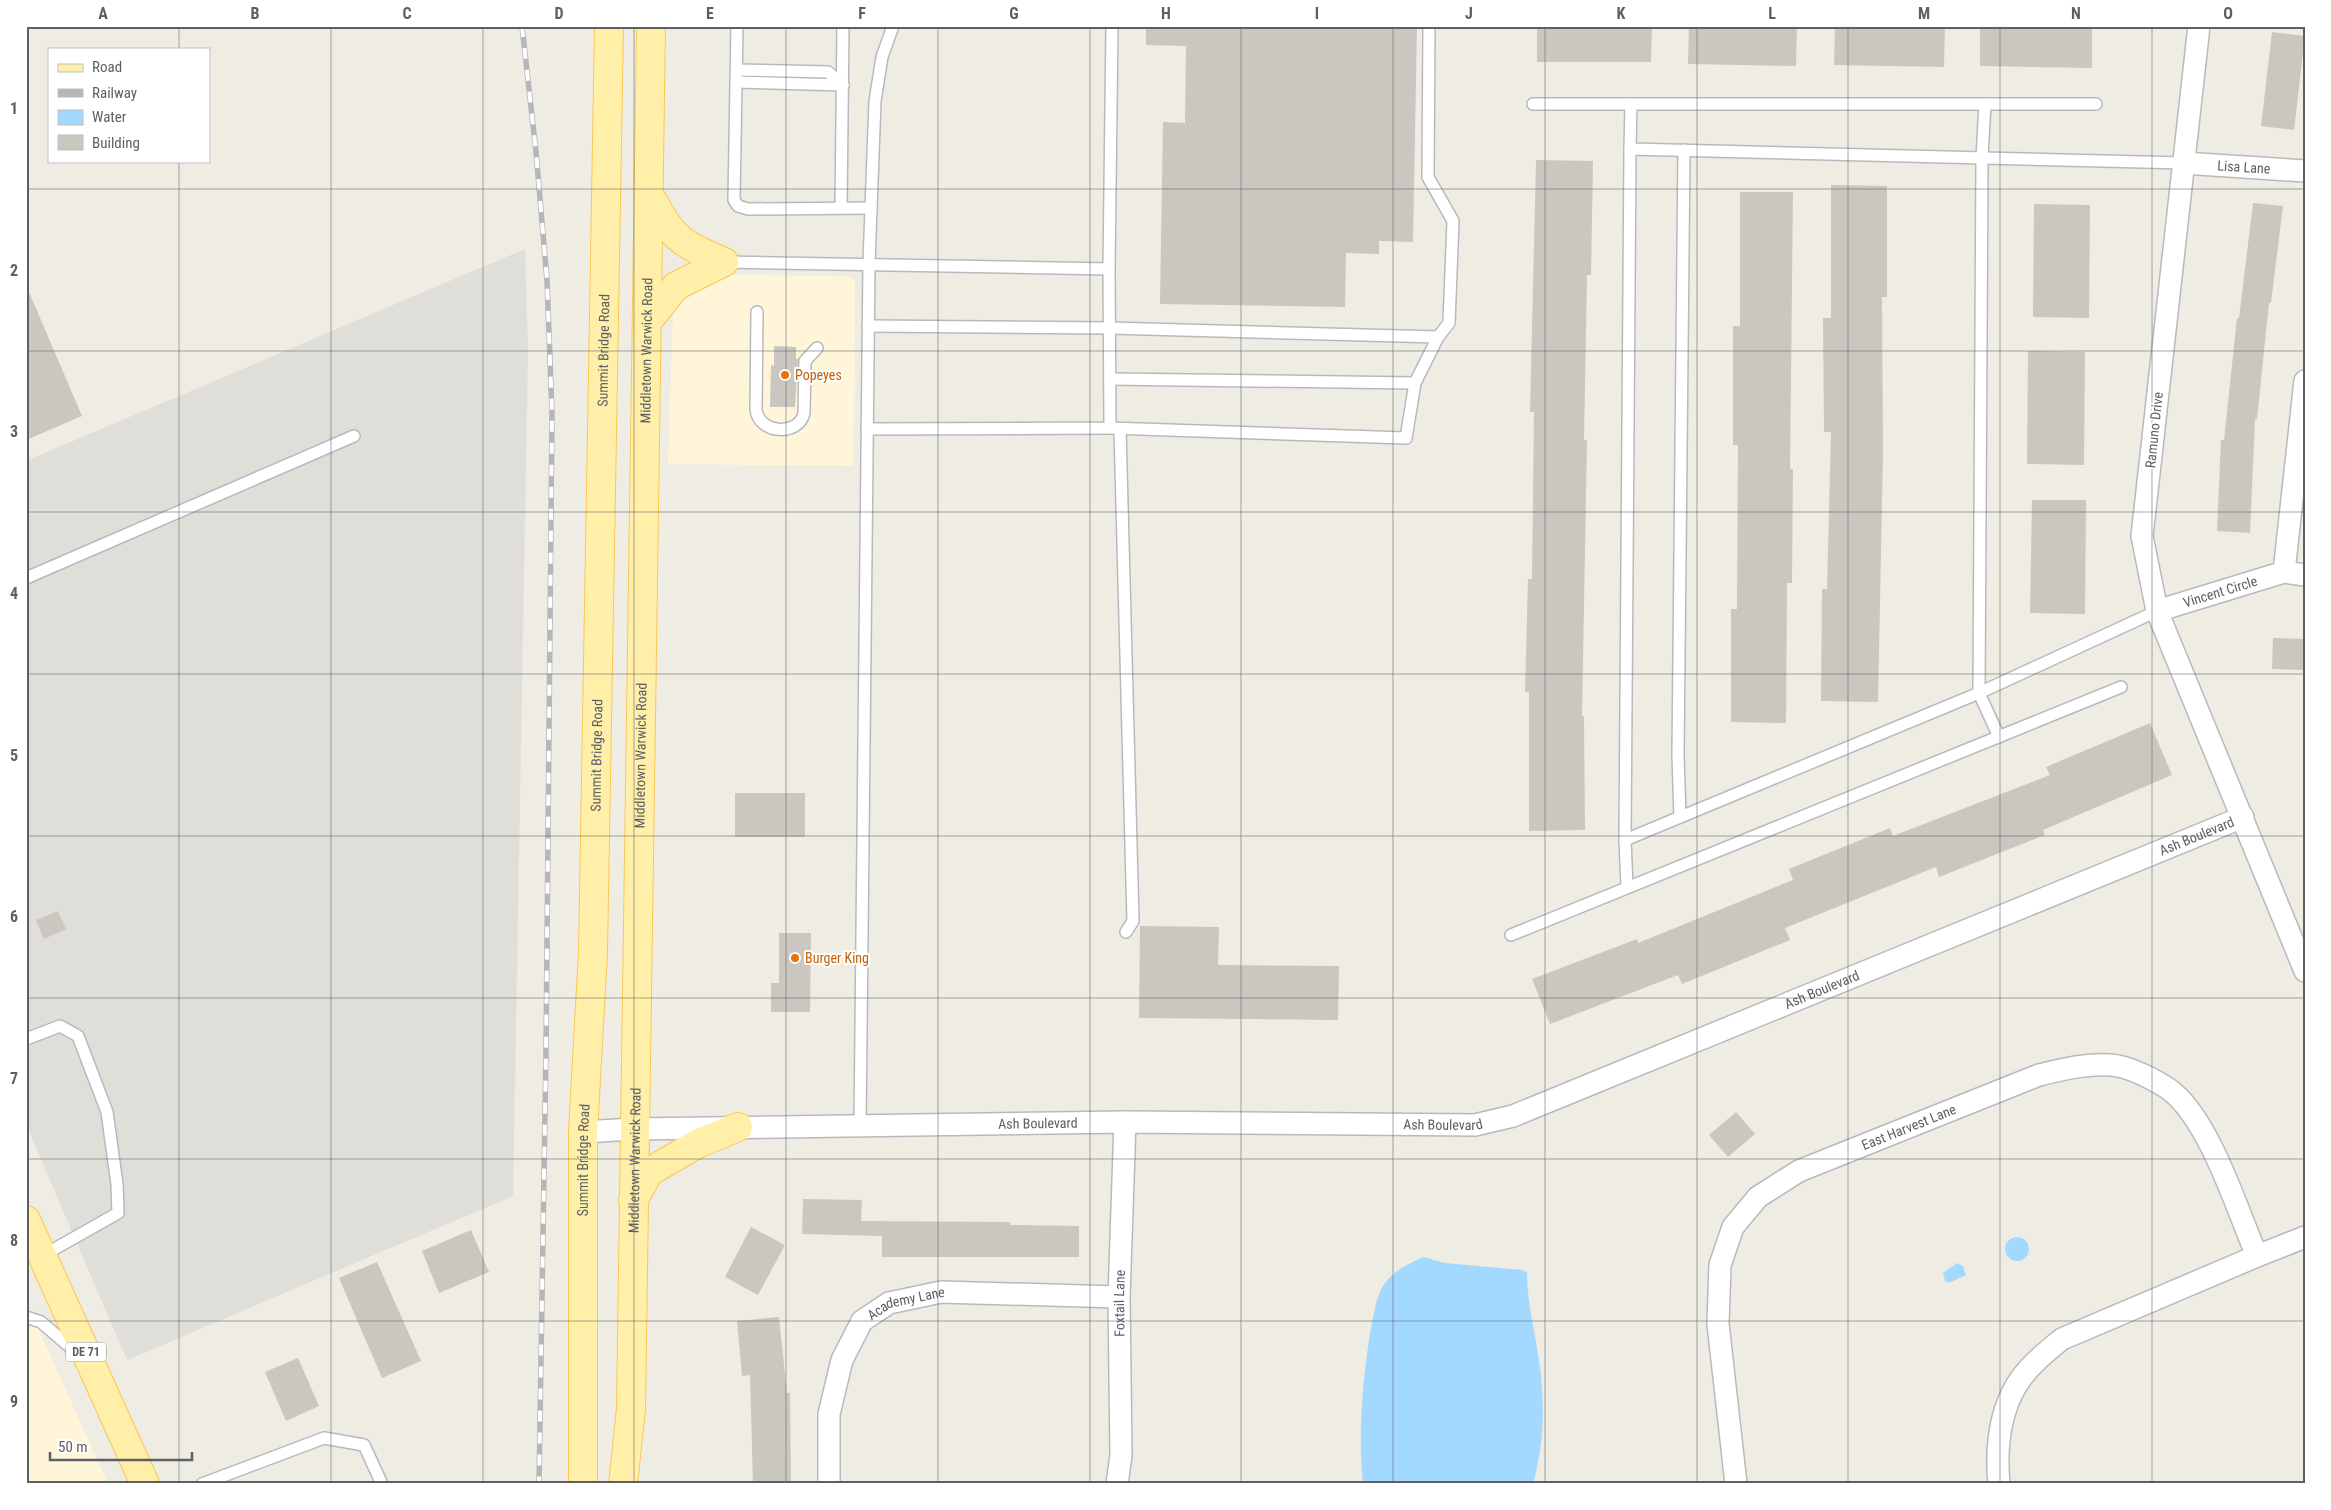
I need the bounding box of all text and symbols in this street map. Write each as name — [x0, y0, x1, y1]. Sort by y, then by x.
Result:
text: A — [98, 4, 108, 23]
text: B — [251, 4, 260, 23]
text: C — [402, 4, 412, 23]
text: D — [554, 4, 564, 23]
text: E — [706, 4, 714, 23]
text: F — [858, 4, 866, 23]
text: G — [1009, 4, 1019, 23]
text: H — [1161, 4, 1171, 23]
text: I — [1315, 4, 1319, 23]
text: J — [1465, 4, 1473, 23]
text: K — [1617, 4, 1626, 23]
text: L — [1768, 4, 1776, 23]
text: M — [1918, 4, 1930, 23]
text: N — [2071, 4, 2081, 23]
text: O — [2223, 4, 2233, 23]
legend — [48, 48, 210, 162]
text: Road — [92, 58, 122, 76]
text: Railway — [92, 84, 137, 102]
text: 1 — [10, 99, 18, 118]
text: Water — [92, 108, 127, 126]
text: Building — [92, 134, 140, 152]
street label: Lisa Lane — [2217, 157, 2271, 177]
text: 2 — [10, 261, 18, 280]
street label: Middletown Warwick Road — [637, 278, 655, 423]
street label: Summit Bridge Road — [594, 294, 612, 407]
place label: Popeyes — [795, 367, 842, 383]
marker: Popeyes — [779, 369, 791, 381]
street label: Ramuno Drive — [2142, 391, 2166, 469]
text: 3 — [10, 422, 18, 441]
street label: Vincent Circle — [2181, 573, 2259, 611]
text: 4 — [10, 584, 18, 603]
street label: Middletown Warwick Road — [631, 683, 650, 828]
street label: Summit Bridge Road — [587, 699, 605, 812]
text: 5 — [10, 746, 18, 765]
street label: Ash Boulevard — [2157, 814, 2236, 858]
text: 6 — [10, 907, 18, 926]
place label: Burger King — [805, 950, 869, 966]
marker: Burger King — [789, 952, 801, 964]
street label: Ash Boulevard — [1782, 967, 1862, 1012]
text: 7 — [10, 1069, 18, 1088]
street label: Middletown Warwick Road — [626, 1088, 644, 1233]
street label: East Harvest Lane — [1859, 1101, 1959, 1153]
street label: Summit Bridge Road — [575, 1103, 593, 1216]
street label: Ash Boulevard — [998, 1115, 1078, 1132]
street label: Ash Boulevard — [1403, 1115, 1484, 1133]
text: 8 — [10, 1231, 18, 1250]
street label: Foxtail Lane — [1111, 1269, 1128, 1337]
street label: Academy Lane — [864, 1284, 945, 1323]
road number: DE 71 — [66, 1342, 106, 1361]
text: 9 — [10, 1392, 18, 1411]
scale bar — [50, 1430, 192, 1462]
text: 50 m — [58, 1438, 88, 1456]

